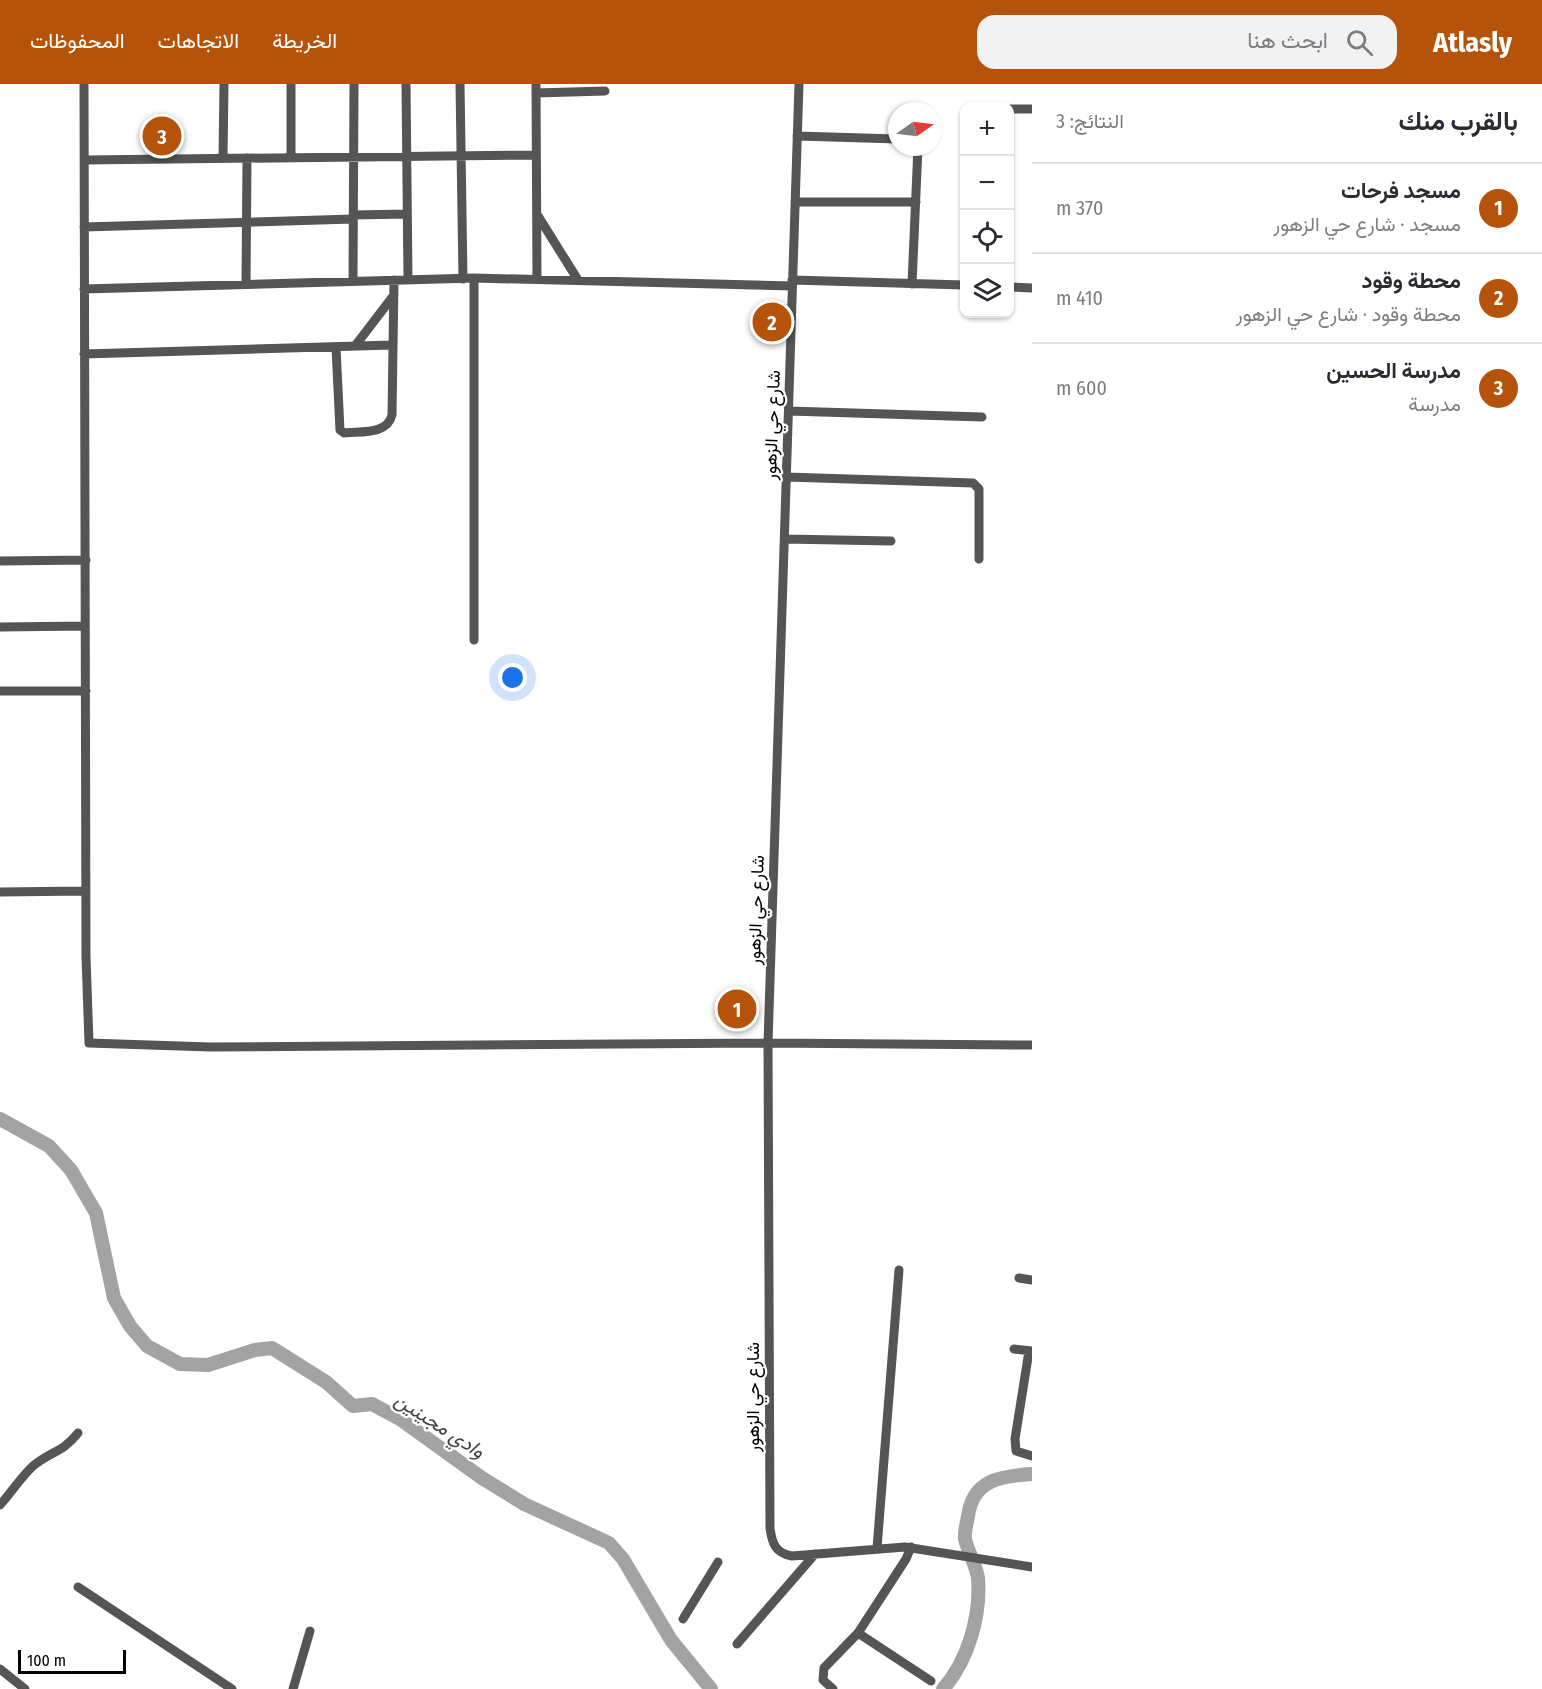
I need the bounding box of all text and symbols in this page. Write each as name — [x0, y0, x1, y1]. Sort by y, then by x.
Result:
search box — [977, 15, 1397, 69]
icon: search — [1343, 26, 1376, 59]
text: Atlasly — [1433, 26, 1512, 59]
text: ابحث هنا — [1247, 27, 1328, 54]
text: المحفوظات — [30, 28, 125, 54]
text: الاتجاهات — [158, 28, 239, 54]
text: الخريطة — [272, 28, 337, 54]
north arrow — [888, 102, 942, 156]
map controls — [960, 102, 1014, 318]
button: + — [960, 102, 1014, 156]
text: بالقرب منك — [1398, 106, 1518, 137]
text: النتائج: 3 — [1056, 109, 1124, 133]
pin: 3 — [142, 113, 182, 158]
button: − — [960, 156, 1014, 210]
text: مسجد فرحات — [1341, 177, 1461, 204]
text: 370 m — [1056, 196, 1103, 220]
text: 1 — [1494, 196, 1503, 220]
button: locate — [960, 210, 1014, 264]
text: مسجد · شارع حي الزهور — [1273, 212, 1461, 236]
button: layers — [960, 264, 1014, 318]
text: محطة وقود — [1362, 267, 1461, 294]
text: 410 m — [1056, 286, 1103, 310]
text: 2 — [1494, 286, 1503, 310]
pin: 2 — [752, 300, 792, 344]
text: محطة وقود · شارع حي الزهور — [1236, 302, 1461, 326]
text: مدرسة الحسين — [1326, 357, 1461, 384]
street label: شارع حي الزهور — [759, 370, 789, 481]
text: 600 m — [1056, 376, 1107, 400]
text: 3 — [1494, 376, 1503, 400]
text: مدرسة — [1408, 392, 1461, 416]
your location — [498, 663, 527, 692]
street label: شارع حي الزهور — [743, 855, 773, 966]
pin: 1 — [718, 986, 756, 1032]
street label: شارع حي الزهور — [742, 1342, 768, 1453]
water label: وادي مجينين — [388, 1387, 490, 1466]
scale bar — [18, 1647, 126, 1674]
text: 100 m — [27, 1651, 66, 1670]

